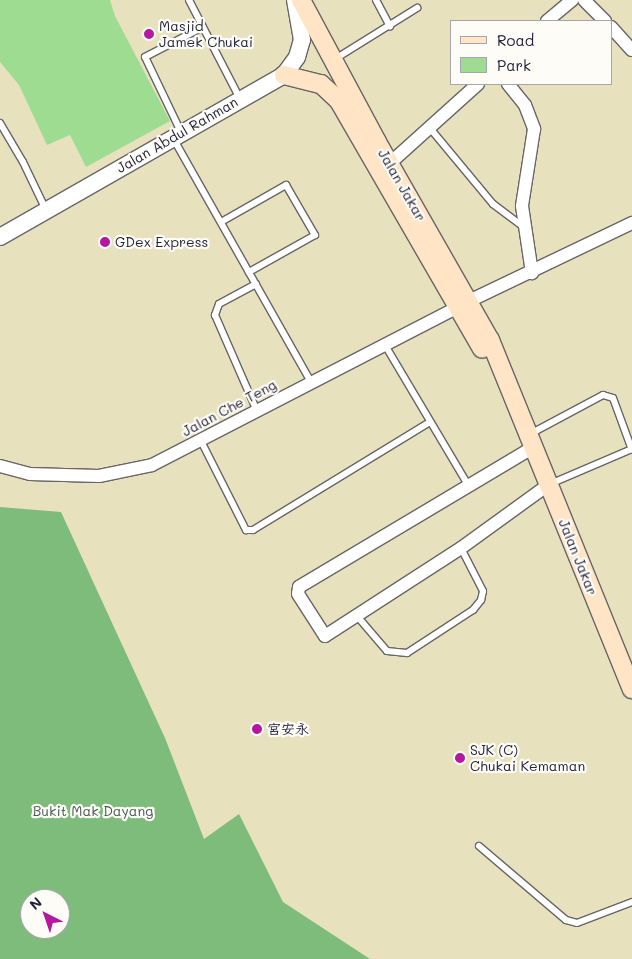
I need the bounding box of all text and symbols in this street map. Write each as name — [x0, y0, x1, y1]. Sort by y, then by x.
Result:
place label: Masjid Jamek Chukai — [159, 18, 253, 50]
legend — [450, 20, 612, 85]
marker: Masjid Jamek Chukai — [143, 28, 155, 40]
text: Road — [497, 30, 534, 50]
text: Park — [497, 55, 531, 75]
street label: Jalan Abdul Rahman — [113, 93, 241, 177]
street label: Jalan Jakar — [375, 146, 429, 224]
place label: GDex Express — [115, 234, 208, 250]
marker: GDex Express — [99, 236, 111, 248]
street label: Jalan Che Teng — [179, 376, 279, 440]
street label: Jalan Jakar — [555, 517, 601, 597]
place label: 宮安永 — [267, 721, 309, 737]
marker: 宮安永 — [251, 723, 263, 735]
place label: SJK (C) Chukai Kemaman — [470, 742, 585, 774]
marker: SJK (C) Chukai Kemaman — [454, 752, 466, 764]
park label: Bukit Mak Dayang — [33, 803, 153, 819]
north arrow — [20, 889, 70, 939]
text: N — [25, 892, 46, 914]

